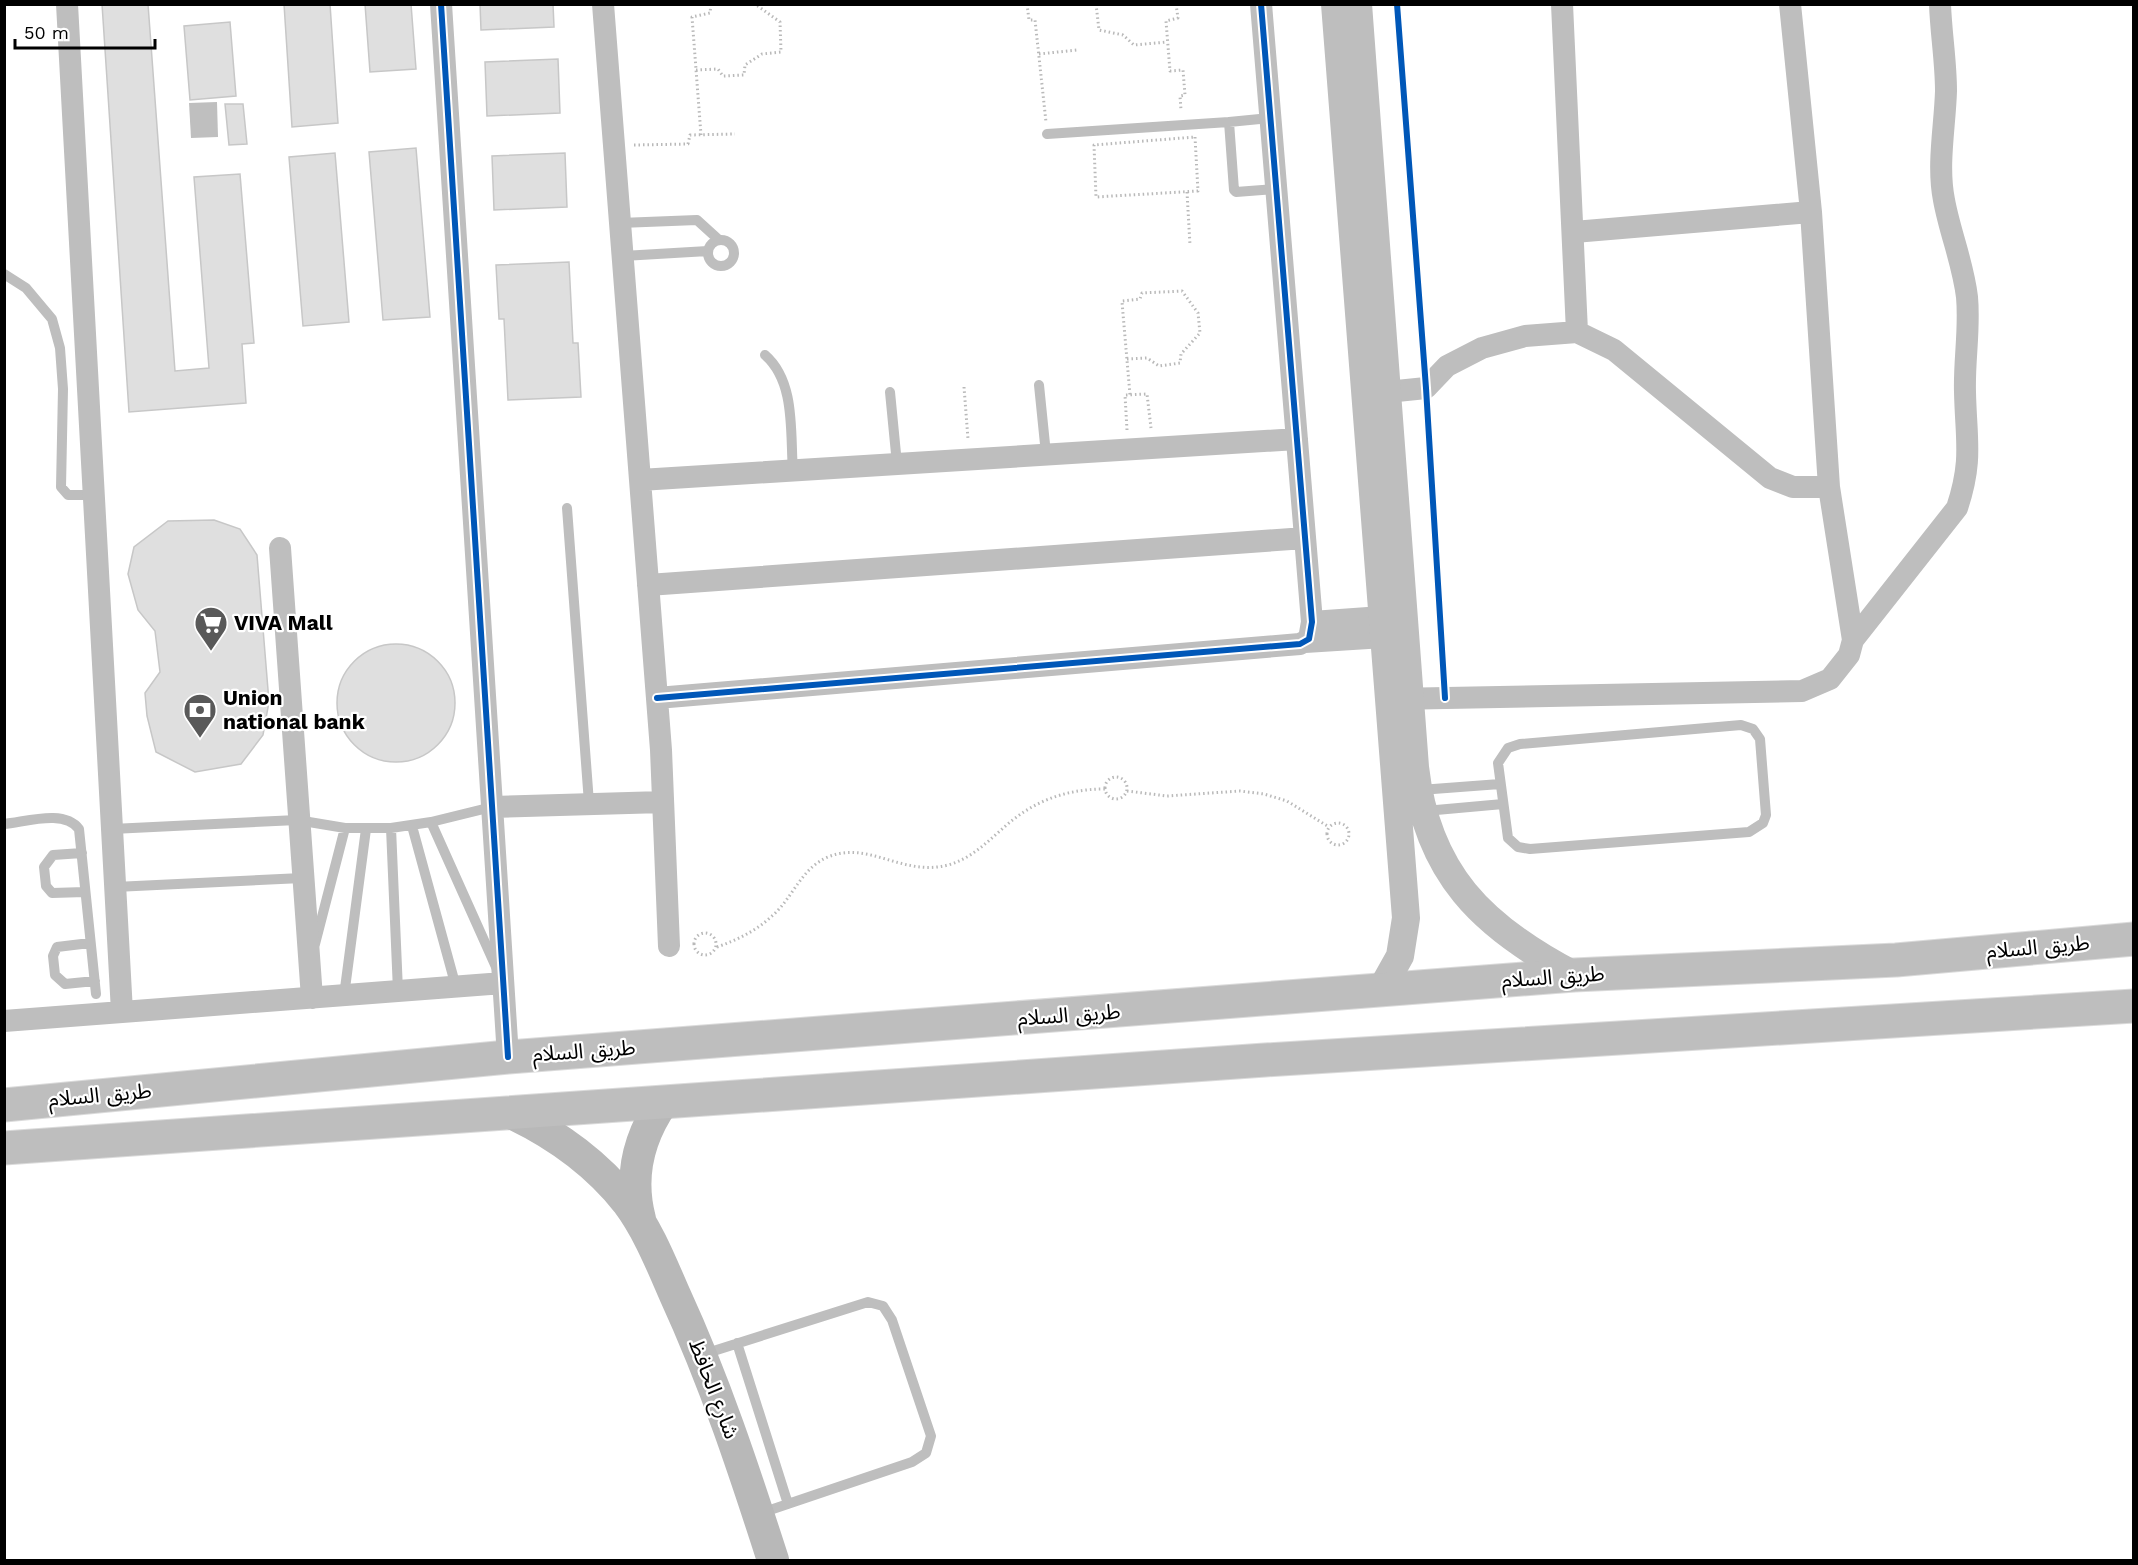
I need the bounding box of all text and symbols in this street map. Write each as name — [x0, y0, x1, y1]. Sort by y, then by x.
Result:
scale bar — [15, 12, 154, 50]
text: 50 m — [24, 22, 69, 43]
supermarket icon: VIVA Mall — [193, 605, 229, 652]
place label: VIVA Mall — [234, 610, 333, 635]
place label: Union national bank — [223, 685, 366, 734]
bank icon: Union national bank — [182, 692, 218, 739]
street label: طريق السلام — [1985, 930, 2091, 967]
street label: طريق السلام — [1501, 960, 1606, 997]
street label: طريق السلام — [1017, 998, 1122, 1035]
street label: طريق السلام — [532, 1034, 637, 1071]
street label: طريق السلام — [47, 1078, 153, 1115]
street label: شارع الحافظ — [681, 1335, 745, 1443]

